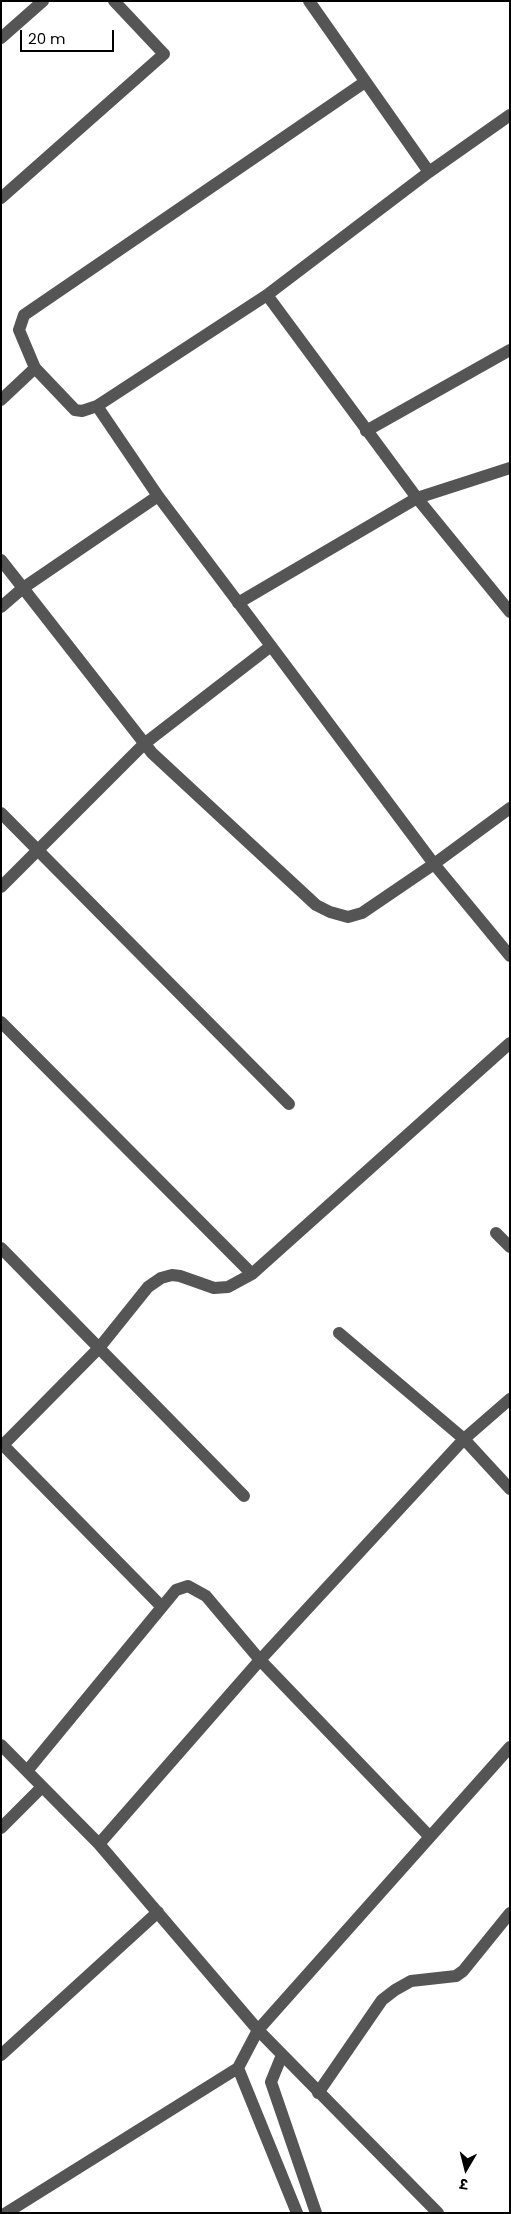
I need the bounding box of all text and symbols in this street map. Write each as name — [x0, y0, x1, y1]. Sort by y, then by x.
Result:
scale bar — [22, 20, 116, 52]
text: 20 m — [28, 28, 66, 49]
north arrow — [441, 2144, 491, 2194]
text: उ — [459, 2173, 469, 2194]

